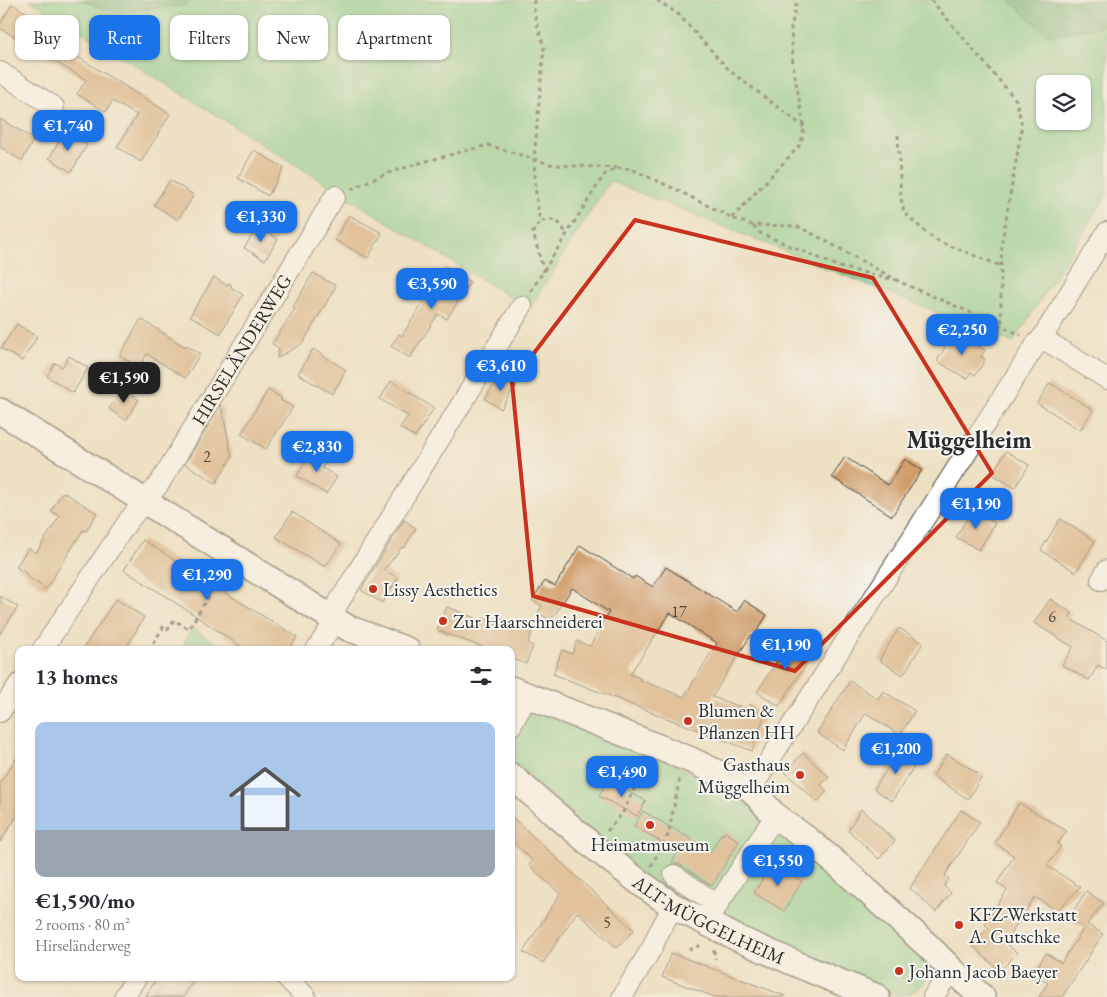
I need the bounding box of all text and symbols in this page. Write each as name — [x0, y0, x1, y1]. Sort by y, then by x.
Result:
chip: Buy — [15, 15, 79, 60]
chip: Rent — [89, 15, 160, 60]
chip: Filters — [170, 15, 248, 60]
chip: New — [258, 15, 328, 60]
chip: Apartment — [338, 15, 450, 60]
map controls — [1036, 75, 1091, 130]
button: layers — [1036, 75, 1091, 130]
pin: €1,740 — [27, 110, 109, 152]
text: €1,740 — [43, 115, 93, 136]
pin: €1,330 — [220, 200, 302, 243]
text: €1,330 — [236, 206, 286, 227]
pin: €3,590 — [391, 268, 473, 310]
street label: HIRSELÄNDERWEG — [186, 269, 297, 430]
text: €3,590 — [407, 273, 457, 294]
pin: €2,250 — [921, 314, 1003, 356]
text: €2,250 — [937, 319, 987, 340]
pin: €3,610 — [460, 350, 542, 392]
text: €3,610 — [476, 355, 526, 376]
pin: €1,590 — [83, 362, 165, 404]
text: €1,590 — [99, 367, 149, 388]
district label: Müggelheim — [906, 424, 1032, 456]
pin: €2,830 — [276, 430, 358, 473]
text: €2,830 — [292, 436, 342, 457]
house number: 2 — [203, 446, 211, 467]
pin: €1,190 — [935, 488, 1017, 530]
text: €1,190 — [951, 493, 1001, 514]
pin: €1,290 — [166, 558, 248, 601]
text: €1,290 — [182, 564, 232, 585]
place label: Lissy Aesthetics — [383, 577, 497, 602]
marker: Lissy Aesthetics — [367, 583, 379, 595]
house number: 17 — [671, 601, 687, 622]
house number: 6 — [1048, 606, 1056, 627]
place label: Zur Haarschneiderei — [453, 609, 603, 634]
marker: Zur Haarschneiderei — [437, 615, 449, 627]
pin: €1,190 — [745, 628, 827, 671]
text: €1,190 — [761, 634, 811, 655]
icon: filters — [467, 662, 495, 690]
text: 13 homes — [35, 663, 118, 690]
place label: Blumen & Pflanzen HH — [698, 698, 795, 745]
marker: Blumen & Pflanzen HH — [682, 715, 694, 727]
pin: €1,200 — [855, 732, 937, 775]
text: €1,200 — [871, 738, 921, 759]
place label: Gasthaus Müggelheim — [698, 752, 790, 799]
icon: home — [220, 754, 310, 844]
pin: €1,490 — [581, 756, 663, 798]
text: €1,490 — [597, 761, 647, 782]
marker: Gasthaus Müggelheim — [794, 769, 806, 781]
marker: Heimatmuseum — [644, 819, 656, 831]
place label: Heimatmuseum — [591, 832, 710, 857]
pin: €1,550 — [737, 844, 819, 887]
text: €1,550 — [753, 850, 803, 871]
street label: ALT-MÜGGELHEIM — [627, 869, 789, 970]
text: €1,590/mo — [35, 887, 135, 914]
place label: KFZ-Werkstatt A. Gutschke — [968, 902, 1077, 949]
house number: 5 — [603, 912, 611, 933]
text: 2 rooms · 80 m² — [35, 914, 130, 935]
marker: KFZ-Werkstatt A. Gutschke — [953, 919, 965, 931]
text: Hirseländerweg — [35, 935, 131, 956]
place label: Johann Jacob Baeyer — [907, 959, 1059, 984]
marker: Johann Jacob Baeyer — [893, 965, 905, 977]

